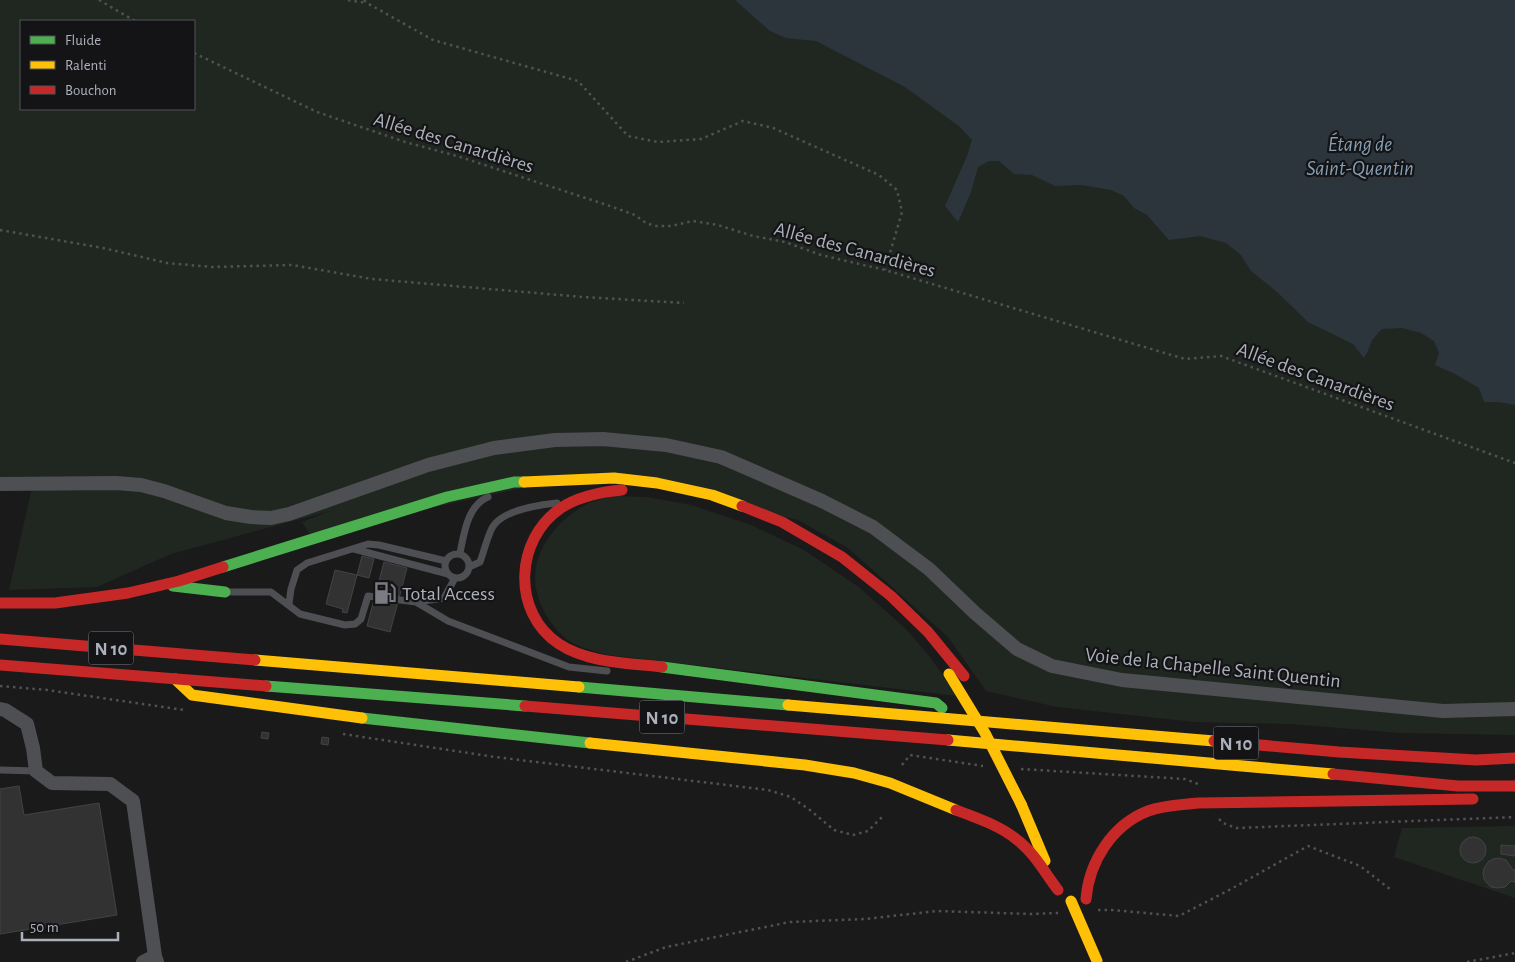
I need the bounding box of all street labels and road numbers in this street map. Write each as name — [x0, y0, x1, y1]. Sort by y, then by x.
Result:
street label: Allée des Canardières — [371, 109, 536, 177]
street label: Allée des Canardières — [772, 219, 938, 281]
street label: Allée des Canardières — [1234, 339, 1397, 415]
road number: N 10 — [88, 632, 134, 664]
street label: Voie de la Chapelle Saint Quentin — [1084, 645, 1342, 691]
road number: N 10 — [640, 700, 684, 734]
road number: N 10 — [1214, 726, 1258, 760]

